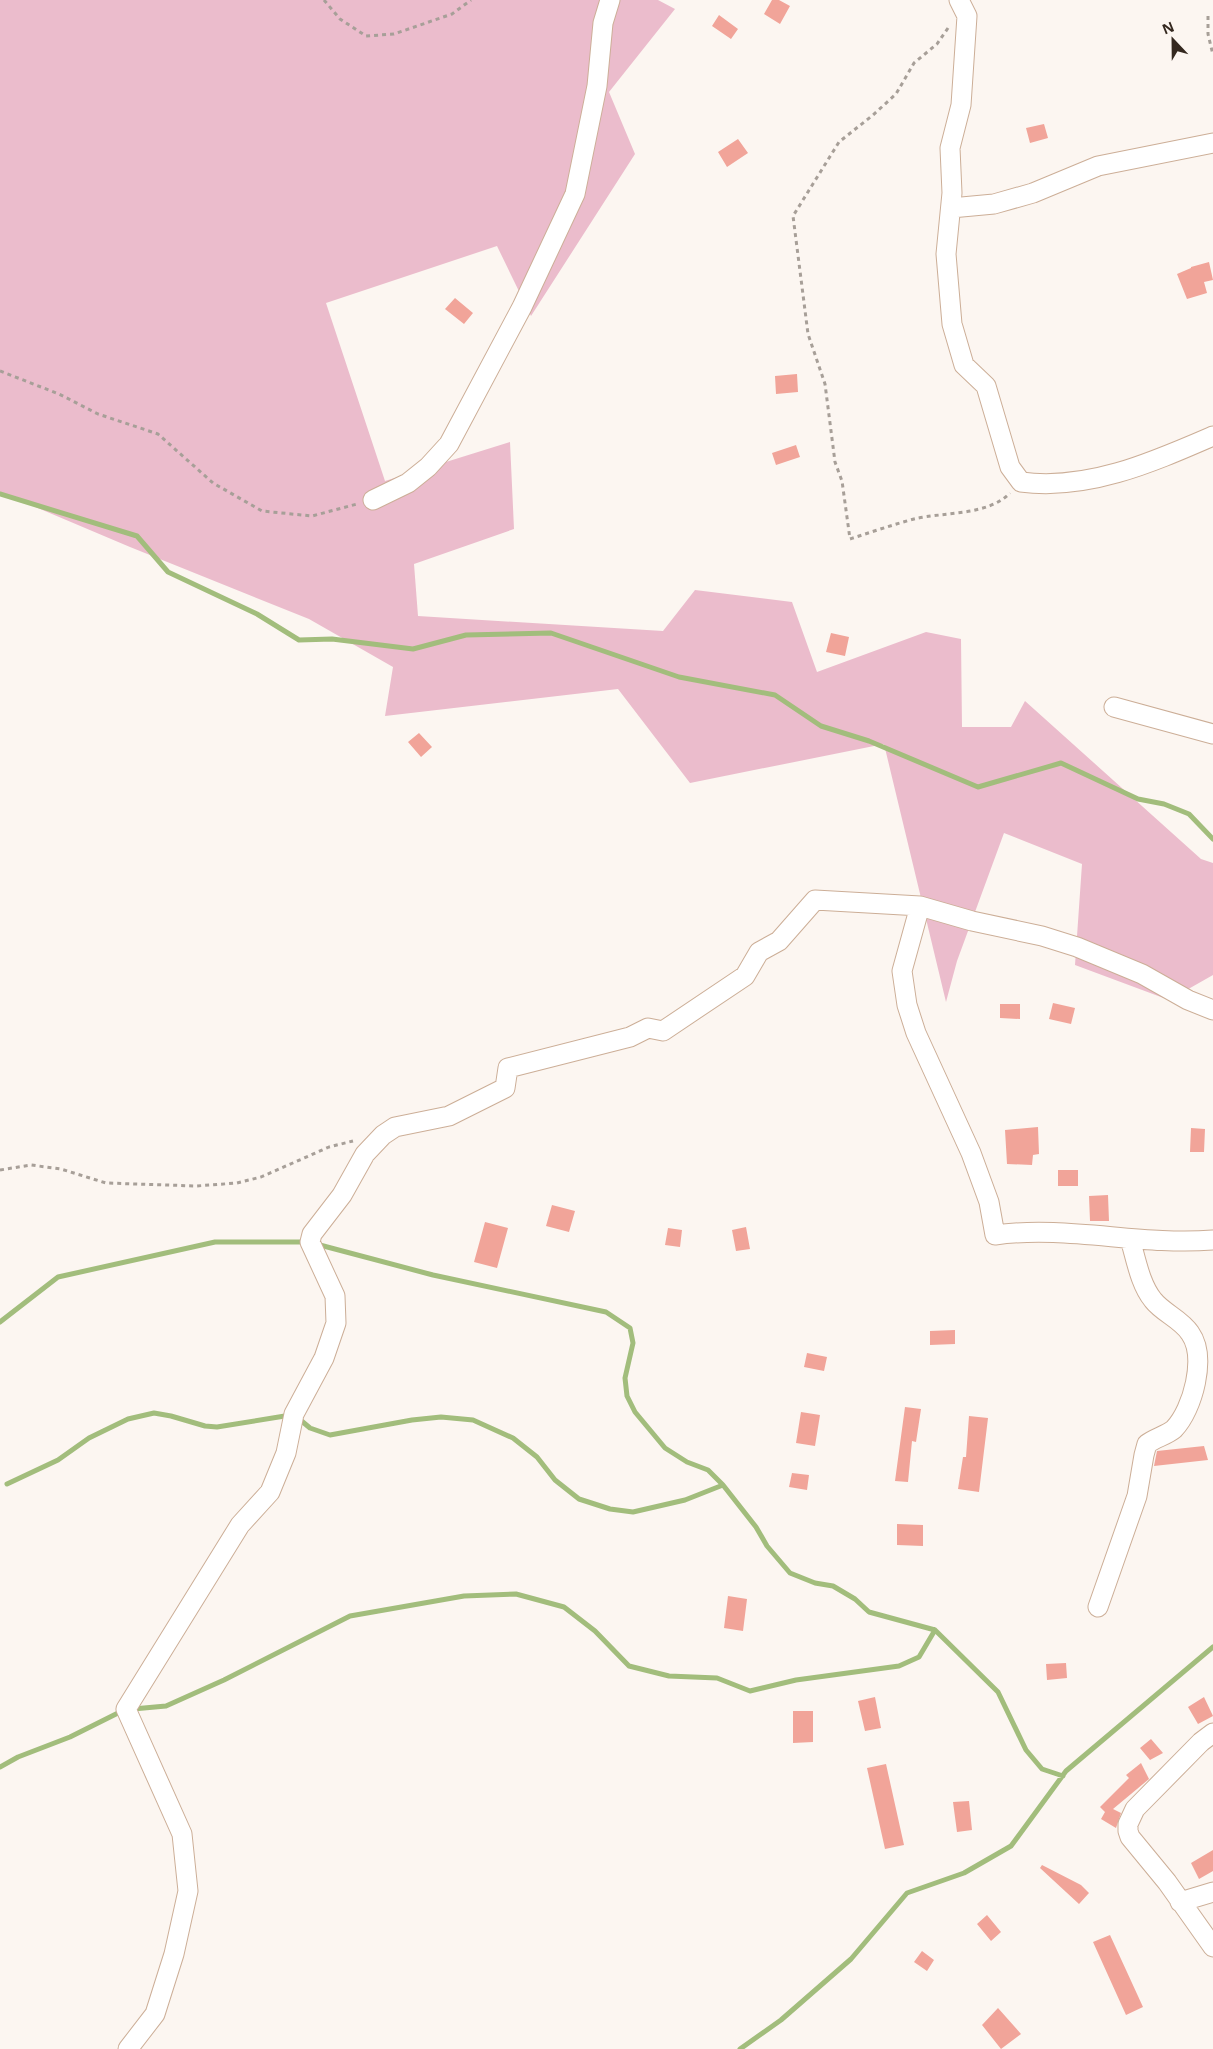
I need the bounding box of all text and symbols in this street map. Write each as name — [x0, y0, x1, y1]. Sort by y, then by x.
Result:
north arrow — [1148, 15, 1198, 65]
text: N — [1159, 17, 1177, 38]

